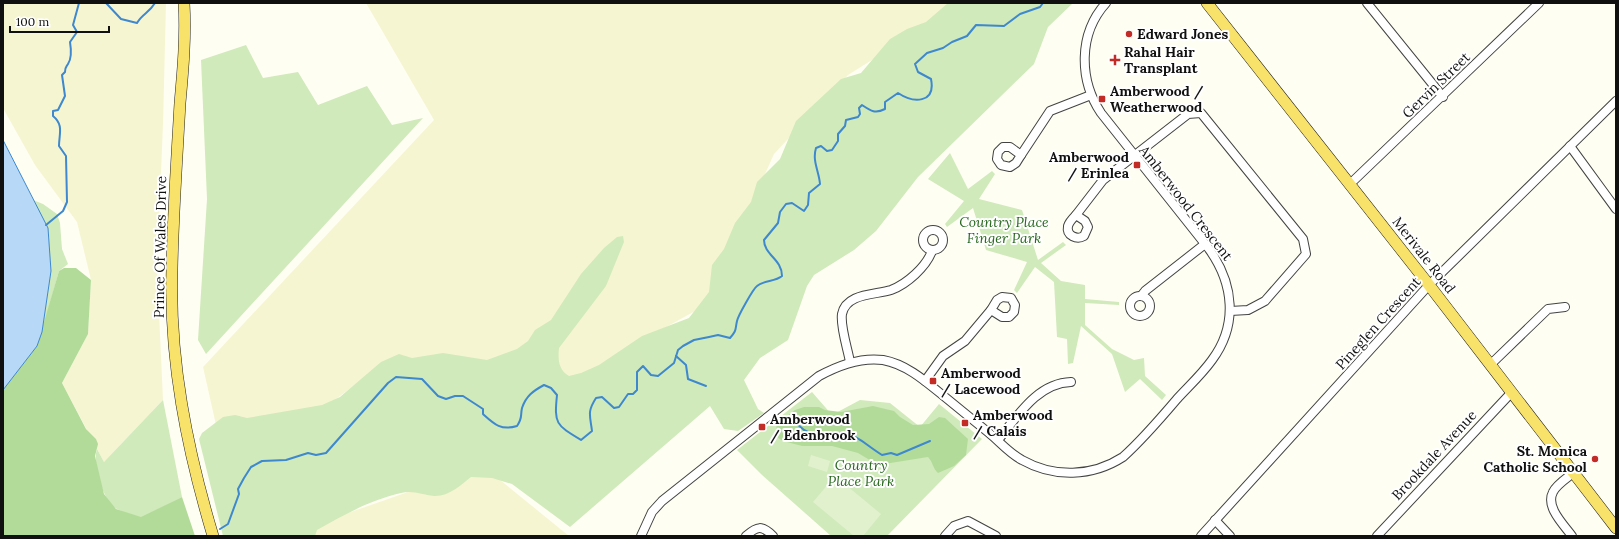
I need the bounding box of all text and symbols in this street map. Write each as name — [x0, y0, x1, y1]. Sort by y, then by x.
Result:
scale bar — [10, 8, 109, 34]
text: 100 m — [16, 14, 49, 29]
place label: Edward Jones — [1137, 25, 1228, 43]
marker: Edward Jones — [1124, 29, 1134, 39]
place label: Rahal Hair Transplant — [1124, 43, 1198, 77]
street label: Gervin Street — [1398, 48, 1474, 122]
marker: Rahal Hair Transplant — [1109, 54, 1121, 66]
place label: Amberwood / Weatherwood — [1110, 82, 1204, 116]
marker: Amberwood / Weatherwood — [1097, 94, 1107, 104]
street label: Amberwood Crescent — [1135, 141, 1237, 265]
place label: Amberwood / Erinlea — [1049, 148, 1130, 182]
marker: Amberwood / Erinlea — [1132, 160, 1142, 170]
street label: Prince Of Wales Drive — [150, 175, 170, 318]
park label: Country Place Finger Park — [959, 213, 1049, 247]
street label: Merivale Road — [1389, 213, 1459, 297]
street label: Pineglen Crescent — [1332, 272, 1425, 373]
place label: Amberwood / Lacewood — [941, 364, 1021, 398]
marker: Amberwood / Lacewood — [928, 376, 938, 386]
place label: Amberwood / Calais — [973, 406, 1053, 440]
street label: Brookdale Avenue — [1388, 406, 1481, 504]
place label: Amberwood / Edenbrook — [770, 410, 856, 444]
marker: Amberwood / Calais — [960, 418, 970, 428]
marker: Amberwood / Edenbrook — [757, 422, 767, 432]
place label: St. Monica Catholic School — [1483, 442, 1588, 476]
marker: St. Monica Catholic School — [1590, 454, 1600, 464]
park label: Country Place Park — [828, 456, 894, 490]

